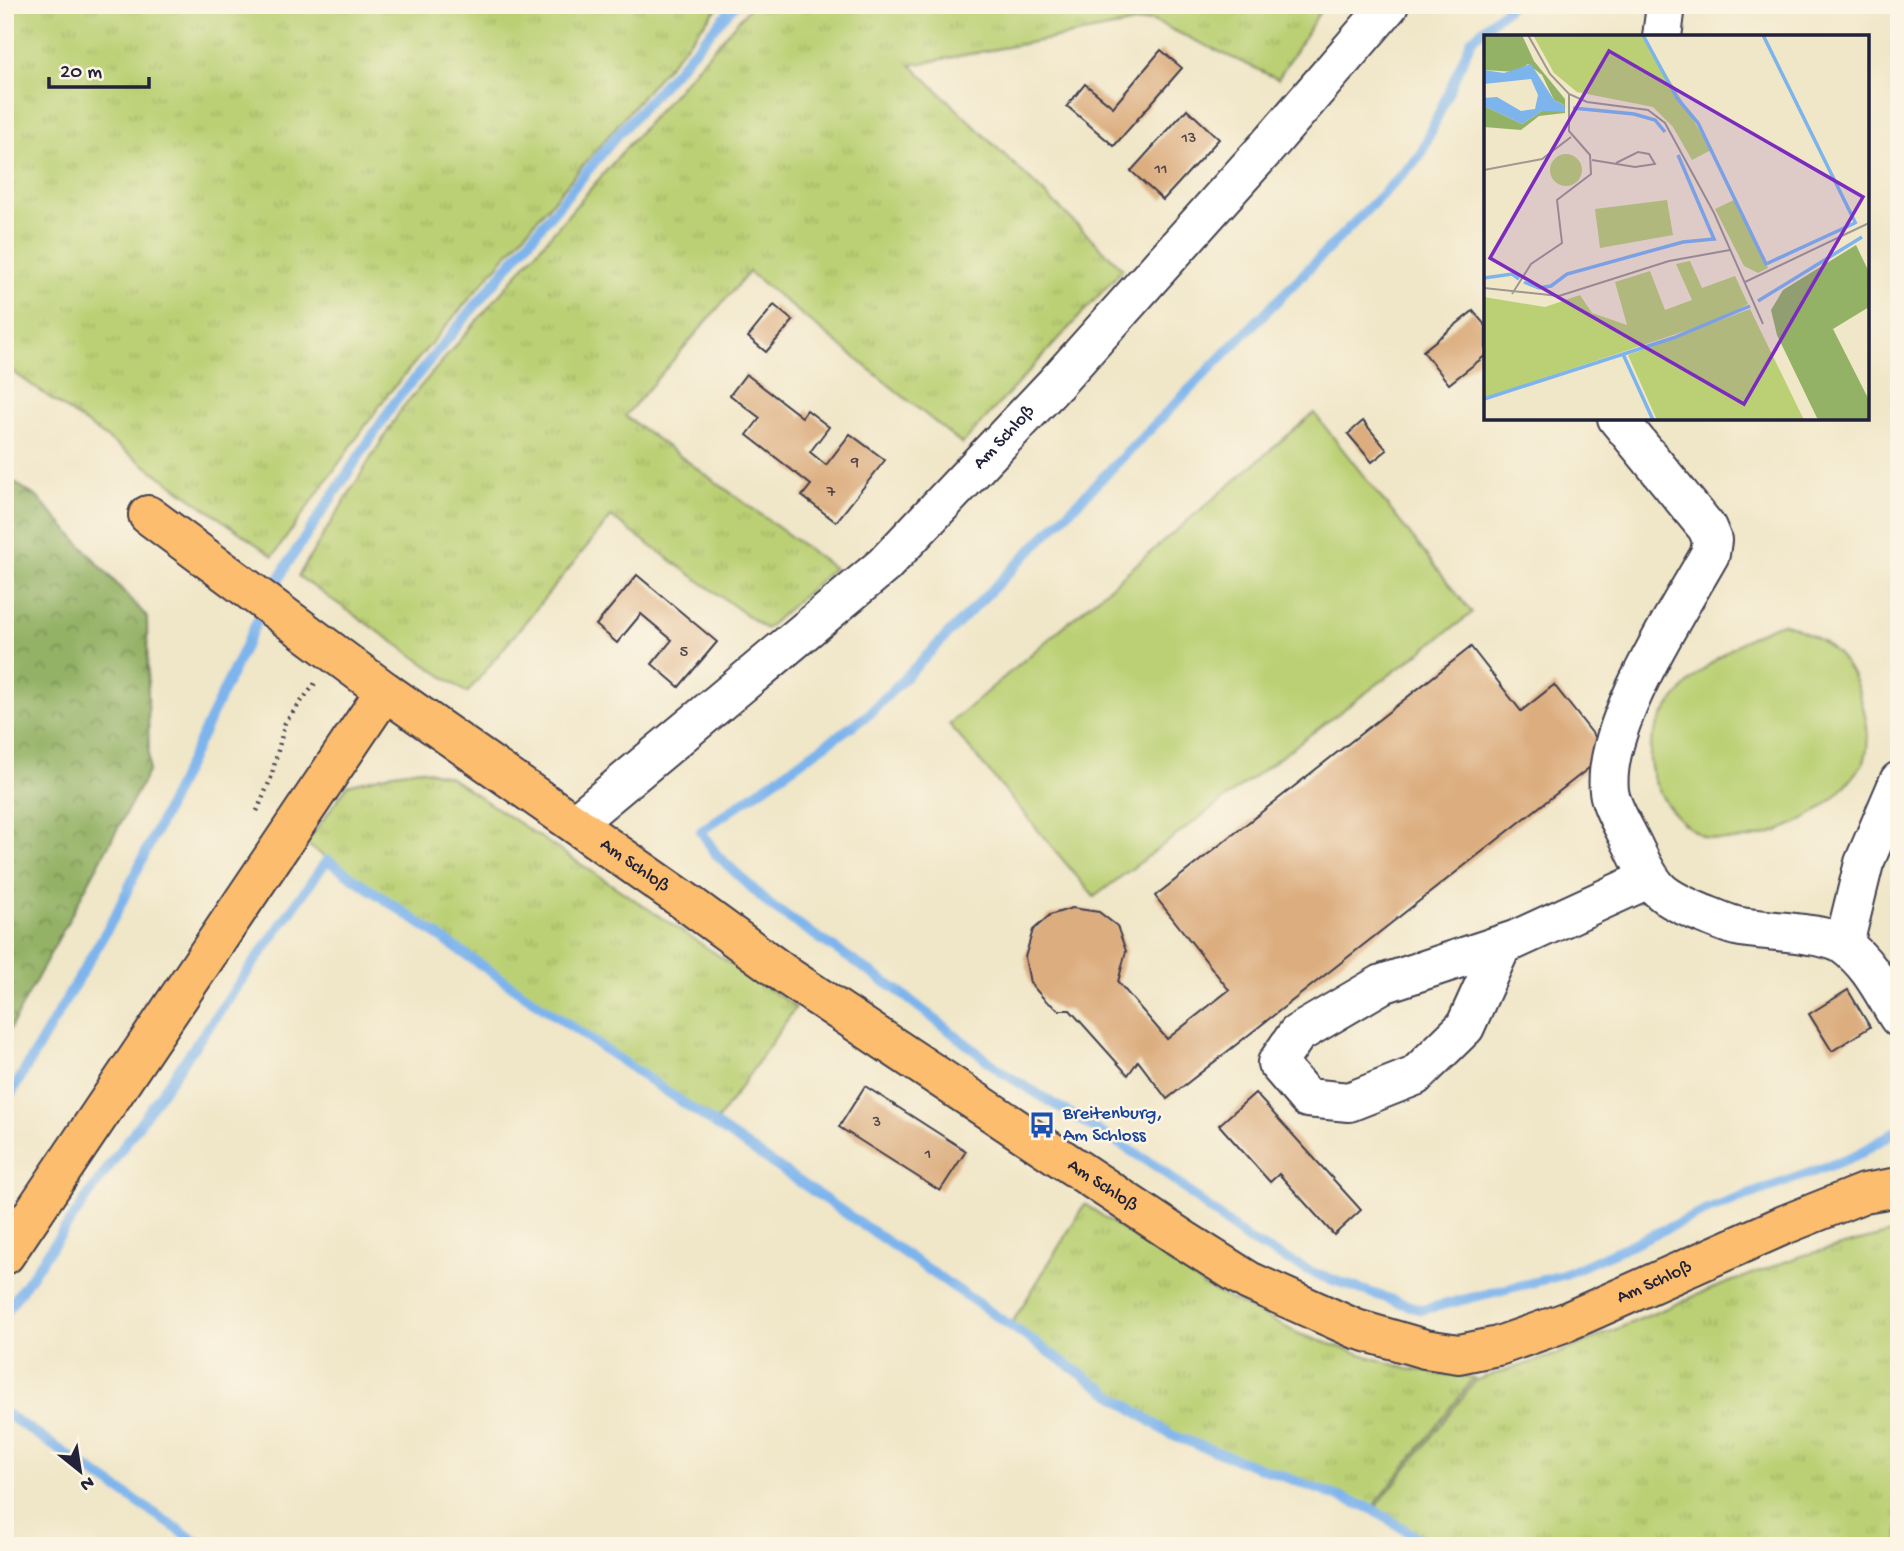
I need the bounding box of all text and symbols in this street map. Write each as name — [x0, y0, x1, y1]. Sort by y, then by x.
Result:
inset map — [1484, 35, 1869, 420]
scale bar — [49, 46, 149, 90]
text: 20 m — [60, 61, 102, 86]
house number: 13 — [1181, 130, 1196, 149]
house number: 11 — [1154, 161, 1167, 180]
street label: Am Schloß — [969, 400, 1040, 475]
house number: 9 — [850, 454, 859, 473]
house number: 7 — [826, 484, 836, 503]
house number: 5 — [680, 644, 688, 663]
street label: Am Schloß — [595, 833, 674, 898]
place label: Breitenburg, Am Schloss — [1062, 1103, 1162, 1148]
bus stop icon: Breitenburg, Am Schloss — [1027, 1110, 1057, 1140]
house number: 3 — [872, 1114, 881, 1133]
house number: 1 — [924, 1146, 931, 1165]
street label: Am Schloß — [1063, 1154, 1142, 1218]
street label: Am Schloß — [1613, 1256, 1696, 1309]
north arrow — [46, 1436, 116, 1506]
text: N — [76, 1470, 98, 1496]

